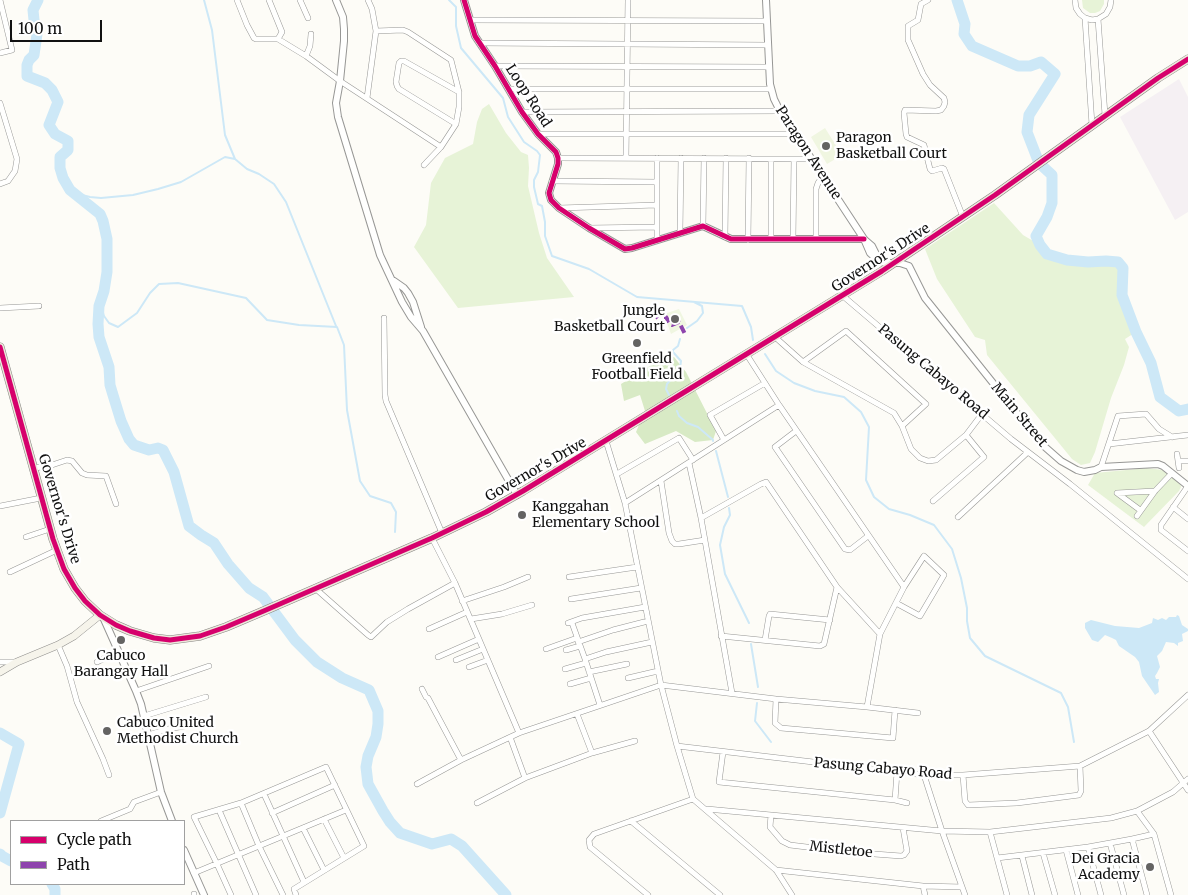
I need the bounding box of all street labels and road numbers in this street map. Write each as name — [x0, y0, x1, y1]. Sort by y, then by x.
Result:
street label: Loop Road — [501, 61, 555, 131]
street label: Paragon Avenue — [772, 103, 844, 203]
street label: Governor's Drive — [829, 220, 933, 296]
street label: Pasung Cabayo Road — [874, 321, 992, 423]
street label: Main Street — [987, 380, 1051, 450]
street label: Governor's Drive — [483, 434, 589, 506]
street label: Governor's Drive — [34, 452, 84, 566]
street label: Pasung Cabayo Road — [813, 755, 953, 783]
street label: Mistletoe — [809, 838, 873, 862]

